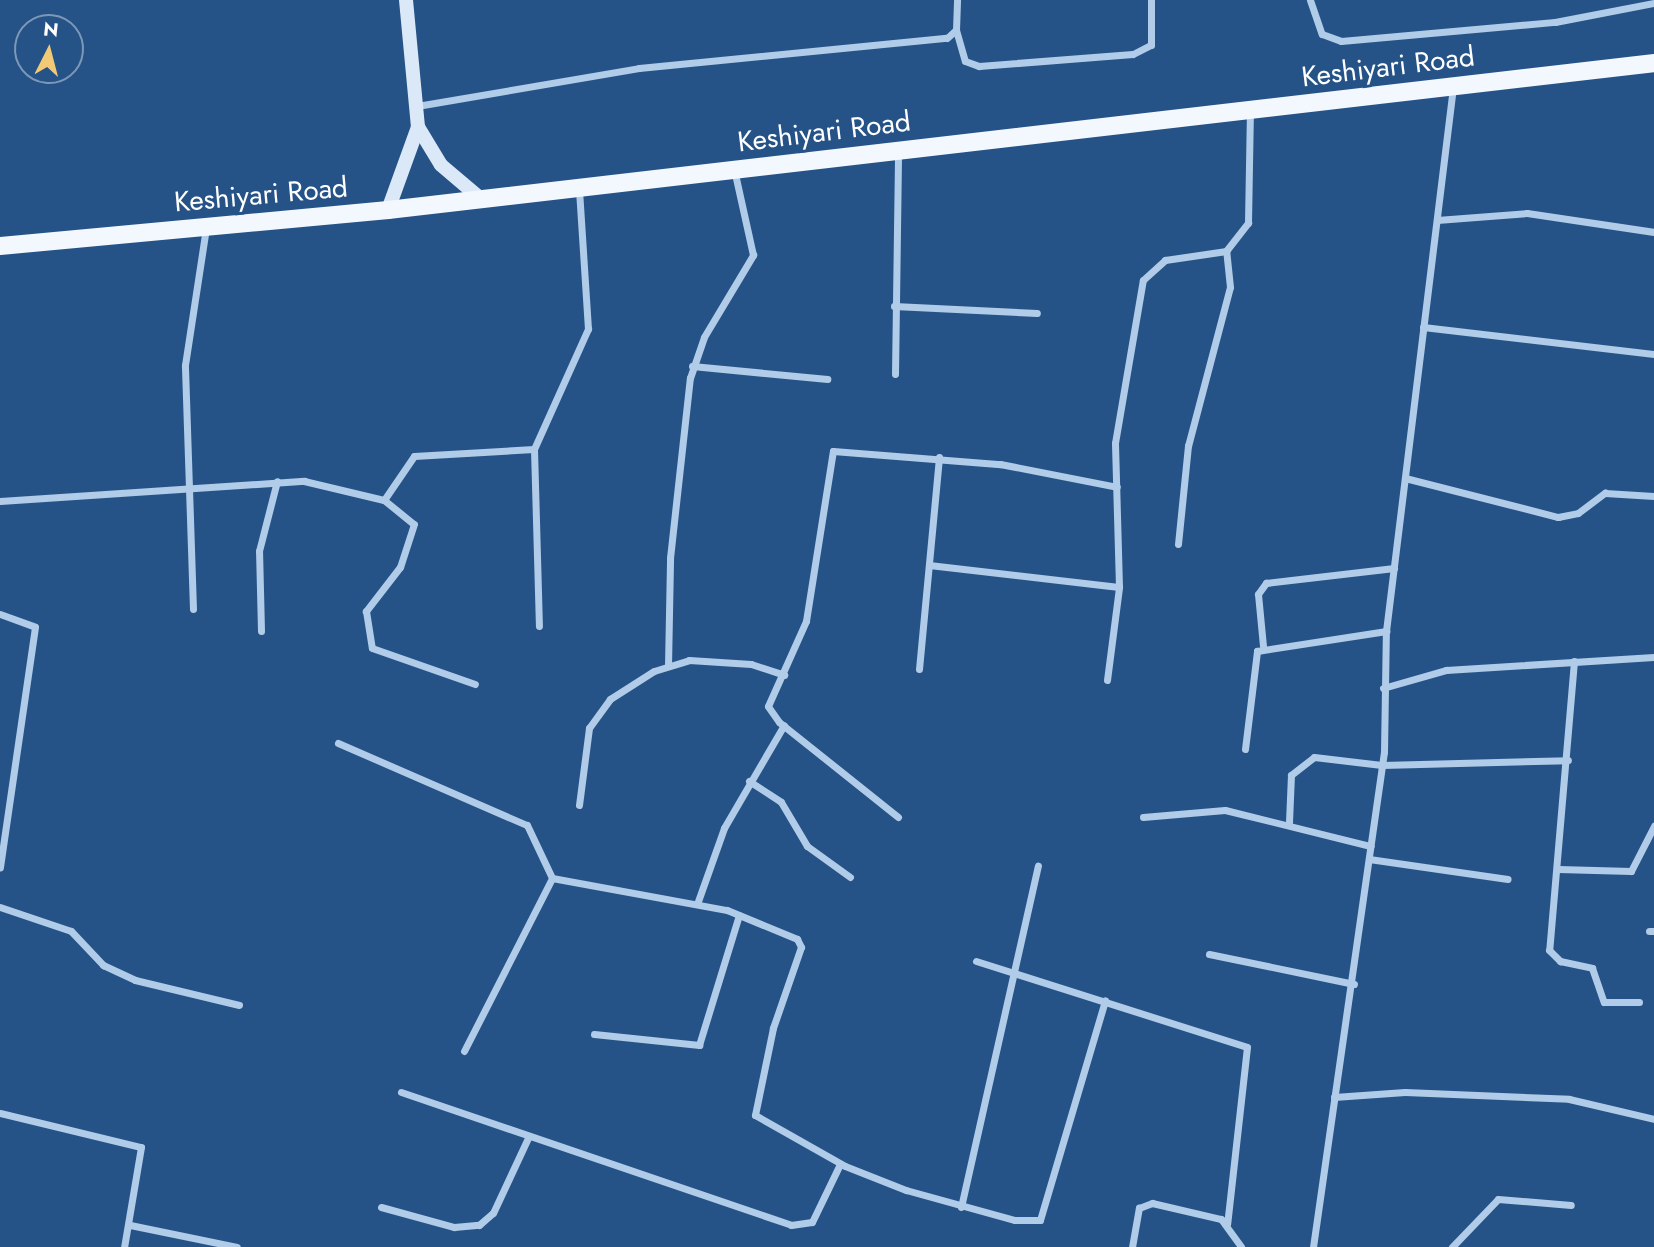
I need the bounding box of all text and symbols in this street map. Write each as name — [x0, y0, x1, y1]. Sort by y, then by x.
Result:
north arrow — [14, 14, 84, 84]
text: N — [42, 15, 60, 44]
street label: Keshiyari Road — [1300, 40, 1476, 94]
street label: Keshiyari Road — [736, 105, 912, 159]
street label: Keshiyari Road — [173, 171, 349, 219]

